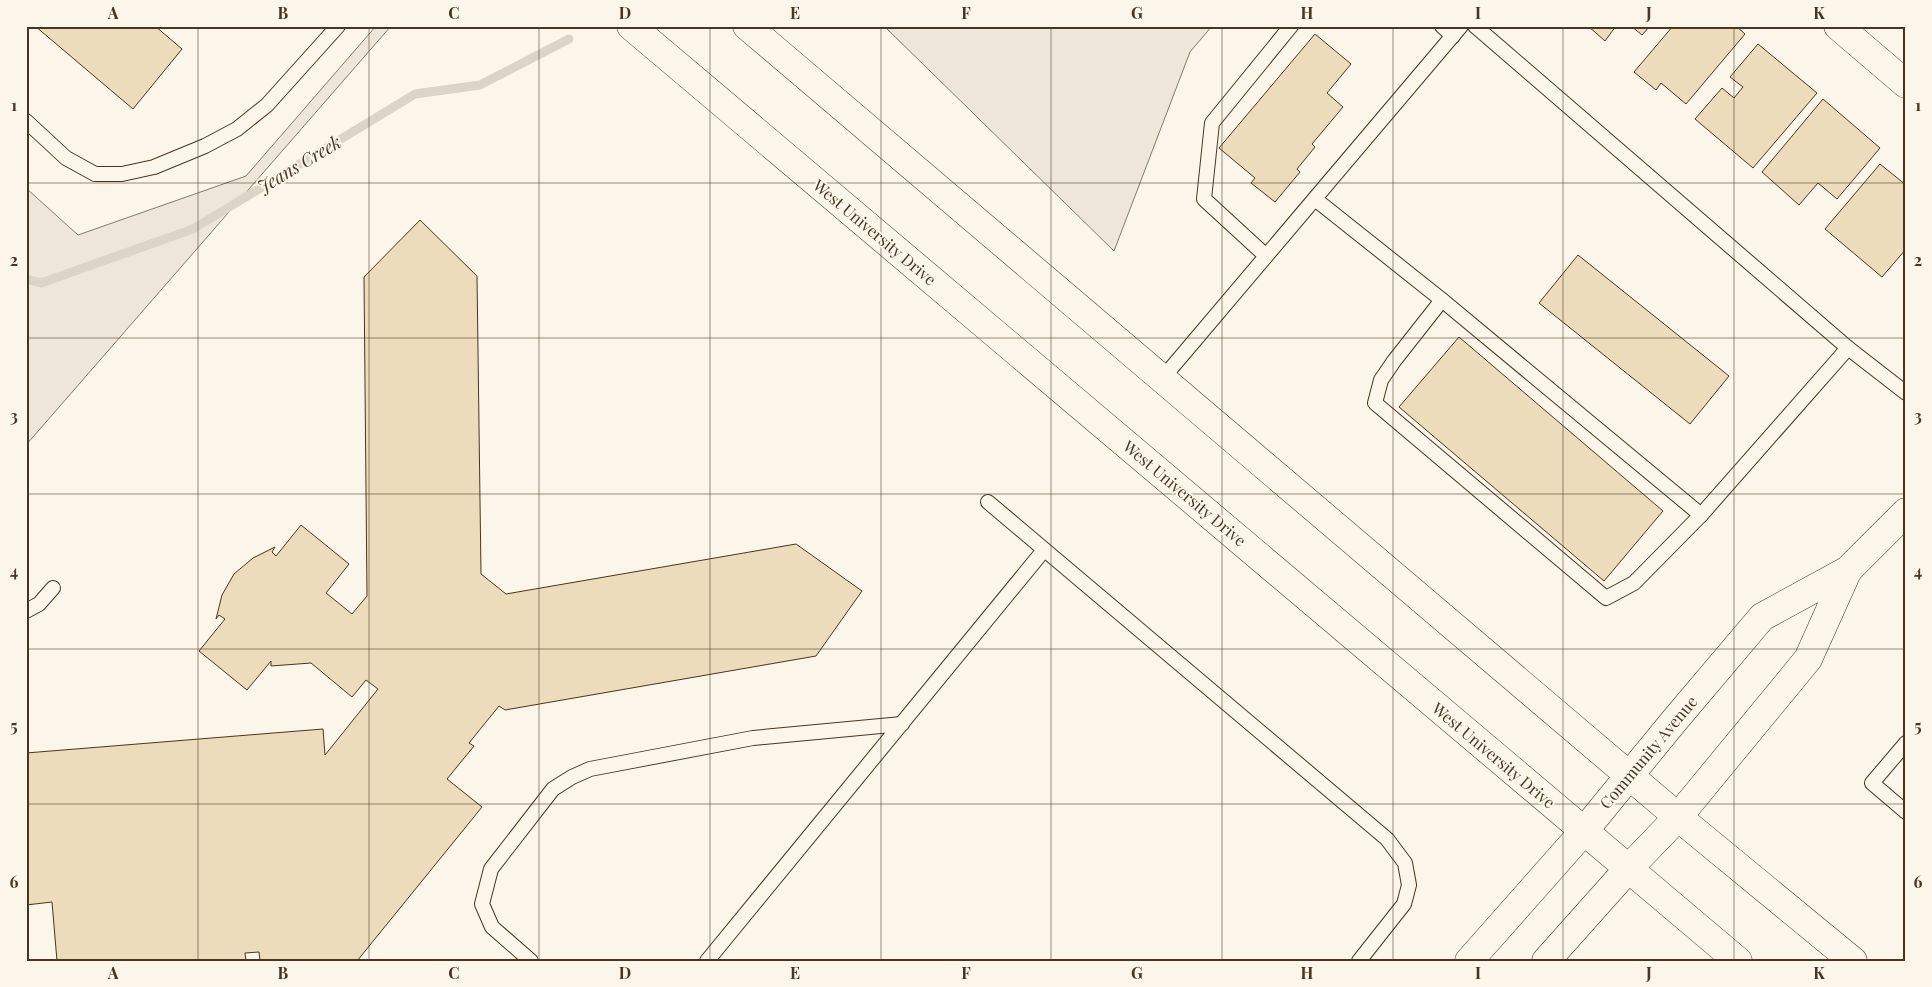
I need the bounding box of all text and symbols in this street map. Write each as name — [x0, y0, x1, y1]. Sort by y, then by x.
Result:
text: A — [107, 2, 119, 23]
text: B — [278, 2, 289, 23]
text: C — [448, 2, 460, 23]
text: D — [619, 2, 631, 23]
text: E — [790, 2, 800, 23]
text: F — [961, 2, 971, 23]
text: G — [1131, 2, 1143, 23]
text: H — [1301, 2, 1314, 23]
text: I — [1475, 2, 1481, 23]
text: J — [1645, 2, 1652, 23]
text: K — [1813, 2, 1825, 23]
text: 1 — [11, 94, 17, 115]
text: 1 — [1915, 94, 1921, 115]
water label: Jeans Creek — [253, 130, 345, 198]
street label: West University Drive — [808, 174, 941, 290]
text: 2 — [10, 249, 18, 270]
text: 2 — [1914, 249, 1922, 270]
text: 3 — [10, 405, 18, 426]
text: 3 — [1914, 405, 1922, 426]
street label: West University Drive — [1118, 435, 1251, 551]
text: 4 — [10, 560, 18, 581]
text: 4 — [1914, 560, 1922, 581]
street label: Community Avenue — [1595, 691, 1701, 813]
street label: West University Drive — [1427, 697, 1560, 813]
text: 5 — [10, 715, 18, 736]
text: 5 — [1914, 715, 1922, 736]
text: 6 — [10, 871, 19, 892]
text: 6 — [1914, 871, 1923, 892]
text: A — [107, 962, 119, 983]
text: B — [278, 962, 289, 983]
text: C — [448, 962, 460, 983]
text: D — [619, 962, 631, 983]
text: E — [790, 962, 800, 983]
text: F — [961, 962, 971, 983]
text: G — [1131, 962, 1143, 983]
text: H — [1301, 962, 1314, 983]
text: I — [1475, 962, 1481, 983]
text: J — [1645, 962, 1652, 983]
text: K — [1813, 962, 1825, 983]

